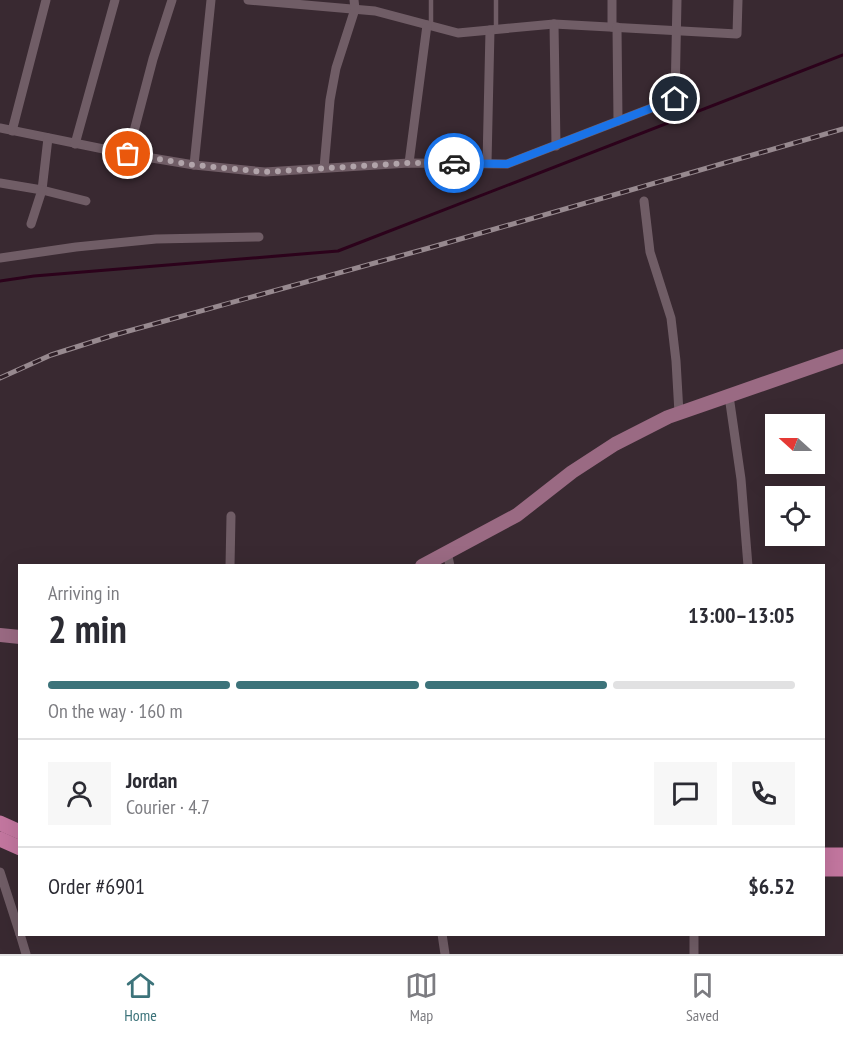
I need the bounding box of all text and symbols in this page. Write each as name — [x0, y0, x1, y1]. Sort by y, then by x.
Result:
pin — [649, 73, 700, 124]
icon: home — [658, 82, 691, 115]
pin — [102, 128, 153, 179]
courier — [424, 133, 484, 193]
icon: bag — [111, 137, 144, 170]
icon: car — [438, 147, 471, 180]
north arrow — [765, 414, 825, 474]
map controls — [765, 414, 825, 546]
button: locate — [765, 486, 825, 546]
text: Arriving in — [48, 580, 120, 606]
text: 13:00–13:05 — [688, 601, 795, 629]
text: 2 min — [48, 603, 127, 654]
text: On the way · 160 m — [48, 698, 183, 724]
button: person — [48, 762, 111, 825]
button: chat — [654, 762, 717, 825]
button: phone — [732, 762, 795, 825]
text: Jordan — [126, 766, 177, 794]
text: Courier · 4.7 — [126, 794, 210, 820]
text: Order #6901 — [48, 872, 145, 900]
text: $6.52 — [748, 872, 795, 900]
tab: Home — [124, 969, 157, 1025]
tab: Map — [405, 969, 438, 1025]
tab: Saved — [686, 969, 719, 1025]

